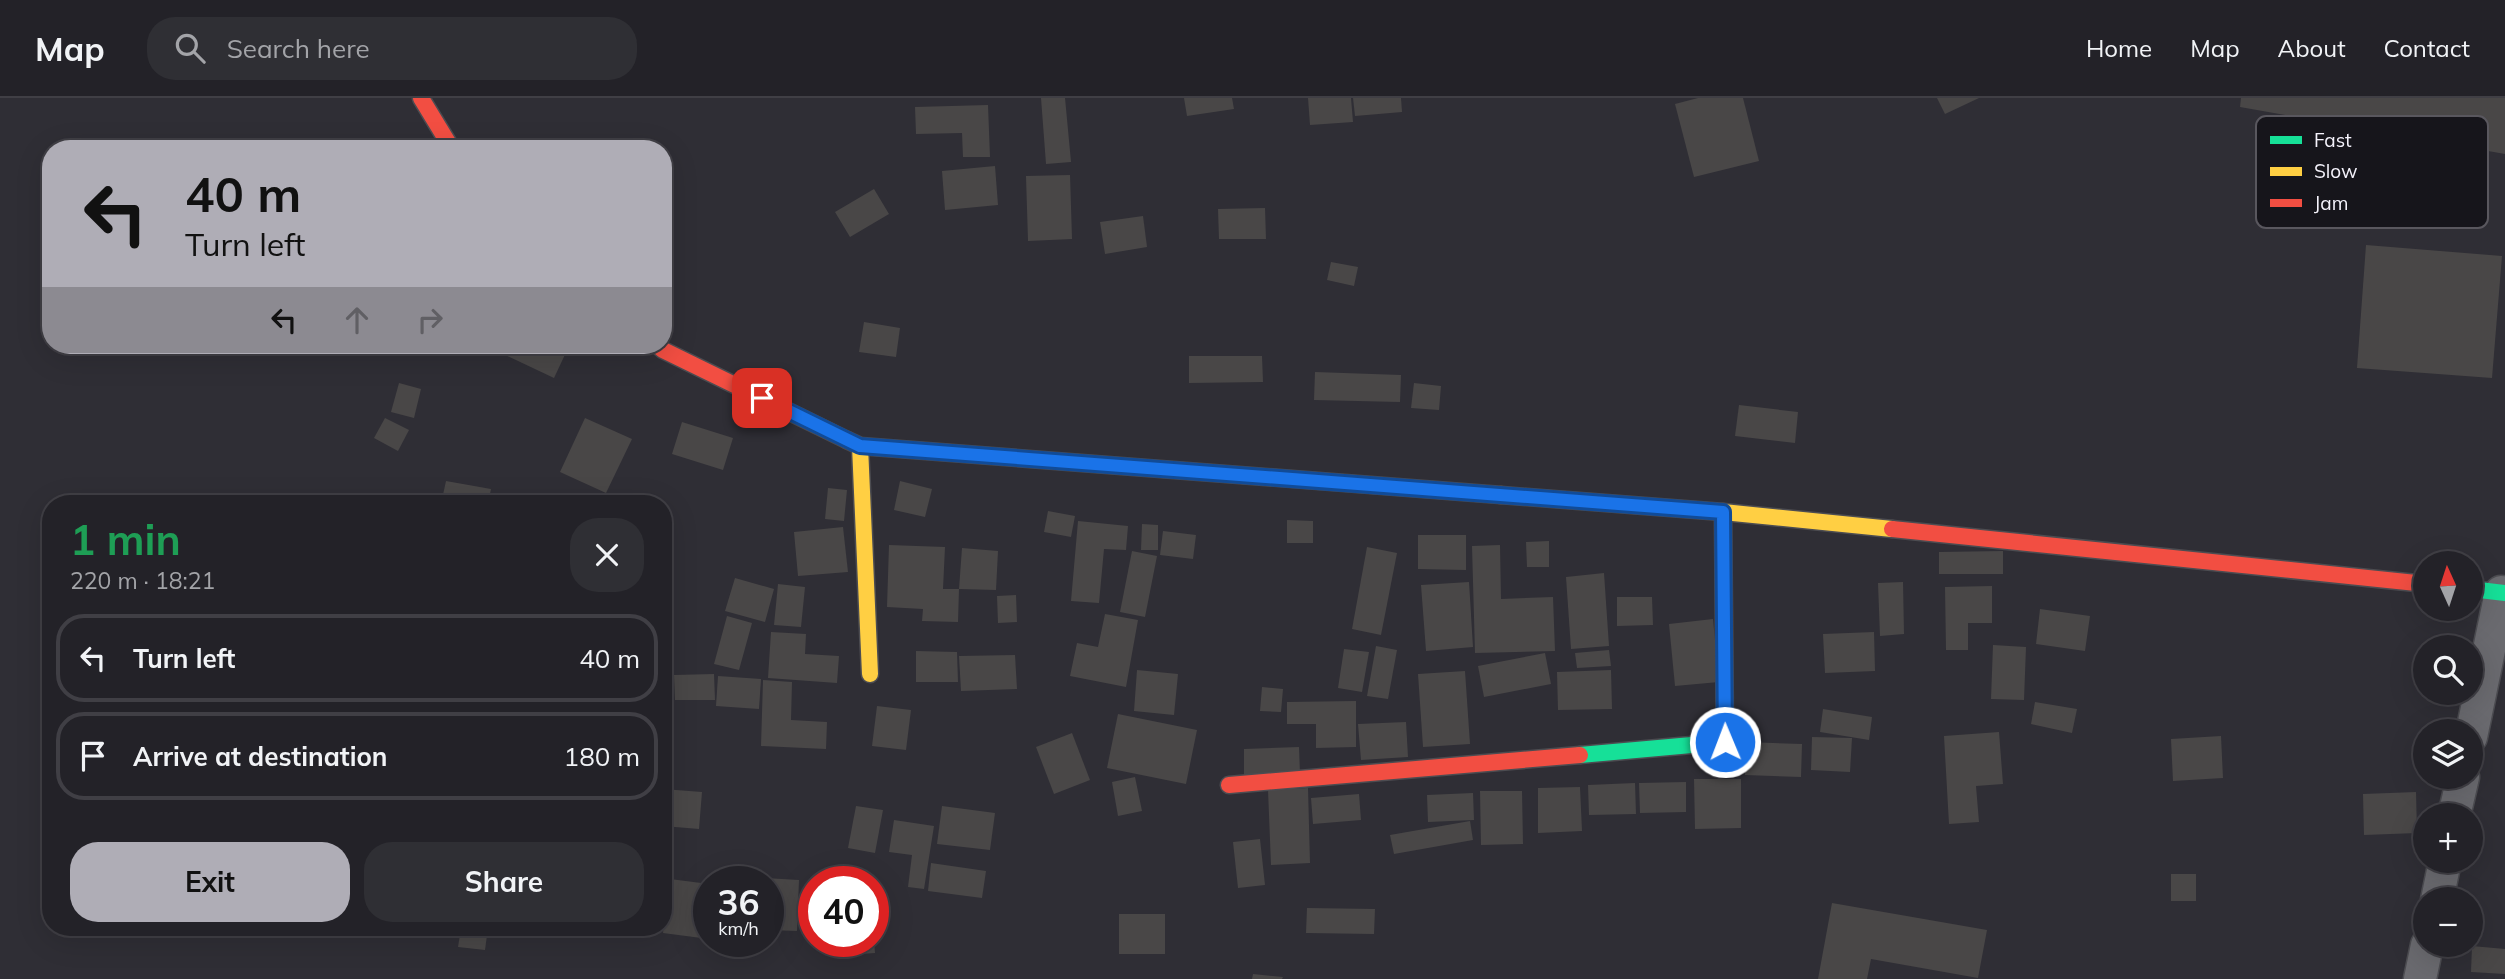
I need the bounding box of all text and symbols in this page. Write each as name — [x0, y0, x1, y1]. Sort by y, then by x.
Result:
search box — [147, 17, 637, 80]
text: Map — [35, 28, 105, 69]
icon: search — [171, 29, 209, 67]
text: Search here — [227, 32, 370, 65]
text: Home — [2086, 33, 2152, 63]
text: Map — [2190, 33, 2240, 63]
text: About — [2278, 33, 2346, 63]
text: Contact — [2384, 33, 2470, 63]
legend — [2256, 116, 2488, 228]
text: Fast — [2314, 128, 2352, 152]
text: Slow — [2314, 159, 2358, 183]
text: 40 m — [185, 163, 301, 224]
icon: left — [70, 168, 161, 259]
text: Jam — [2314, 191, 2348, 215]
text: Turn left — [185, 224, 305, 264]
icon: left — [265, 301, 303, 339]
icon: ahead — [338, 301, 376, 339]
icon: right — [411, 301, 449, 339]
pin — [732, 368, 792, 428]
icon: arrive — [743, 379, 781, 417]
text: 1 min — [70, 513, 181, 566]
button: close — [570, 518, 644, 592]
north arrow — [2413, 551, 2483, 621]
map controls — [2413, 551, 2483, 957]
text: 220 m · 18:21 — [70, 566, 215, 595]
button: search — [2413, 635, 2483, 705]
icon: left — [74, 639, 112, 677]
text: Turn left — [133, 642, 235, 675]
text: 40 m — [579, 642, 640, 675]
position arrow — [1688, 705, 1762, 779]
button: layers — [2413, 719, 2483, 789]
icon: arrive — [74, 737, 112, 775]
text: Arrive at destination — [133, 740, 388, 773]
text: 180 m — [564, 740, 640, 773]
button: + — [2413, 803, 2483, 873]
button: Exit — [70, 842, 350, 922]
button: Share — [364, 842, 644, 922]
speed limit sign: 40 — [798, 866, 889, 957]
text: 36 — [717, 880, 760, 924]
button: − — [2413, 887, 2483, 957]
text: km/h — [718, 917, 759, 940]

